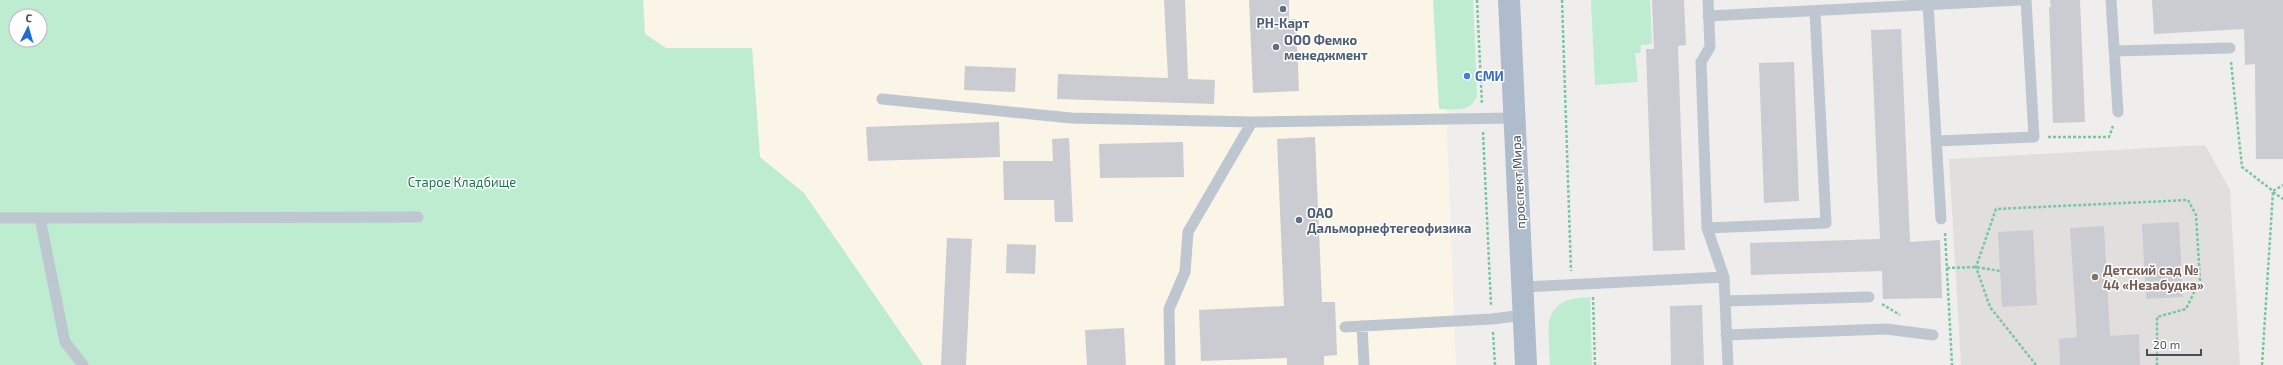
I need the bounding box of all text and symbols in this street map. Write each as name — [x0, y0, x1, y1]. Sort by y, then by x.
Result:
marker: РН-Карт — [1278, 4, 1288, 14]
north arrow — [8, 8, 48, 48]
text: С — [25, 11, 33, 24]
place label: РН-Карт — [1257, 15, 1310, 31]
place label: ООО Фемко менеджмент — [1284, 32, 1368, 63]
marker: ООО Фемко менеджмент — [1271, 42, 1281, 52]
place label: СМИ — [1475, 68, 1504, 84]
marker: СМИ — [1462, 71, 1472, 81]
street label: проспект Мира — [1508, 135, 1528, 229]
park label: Старое Кладбище — [408, 174, 516, 190]
place label: ОАО Дальморнефтегеофизика — [1307, 205, 1472, 236]
marker: ОАО Дальморнефтегеофизика — [1294, 215, 1304, 225]
place label: Детский сад № 44 «Незабудка» — [2103, 262, 2204, 293]
marker: Детский сад № 44 «Незабудка» — [2090, 272, 2100, 282]
scale bar — [2147, 331, 2201, 357]
text: 20 m — [2153, 337, 2180, 351]

